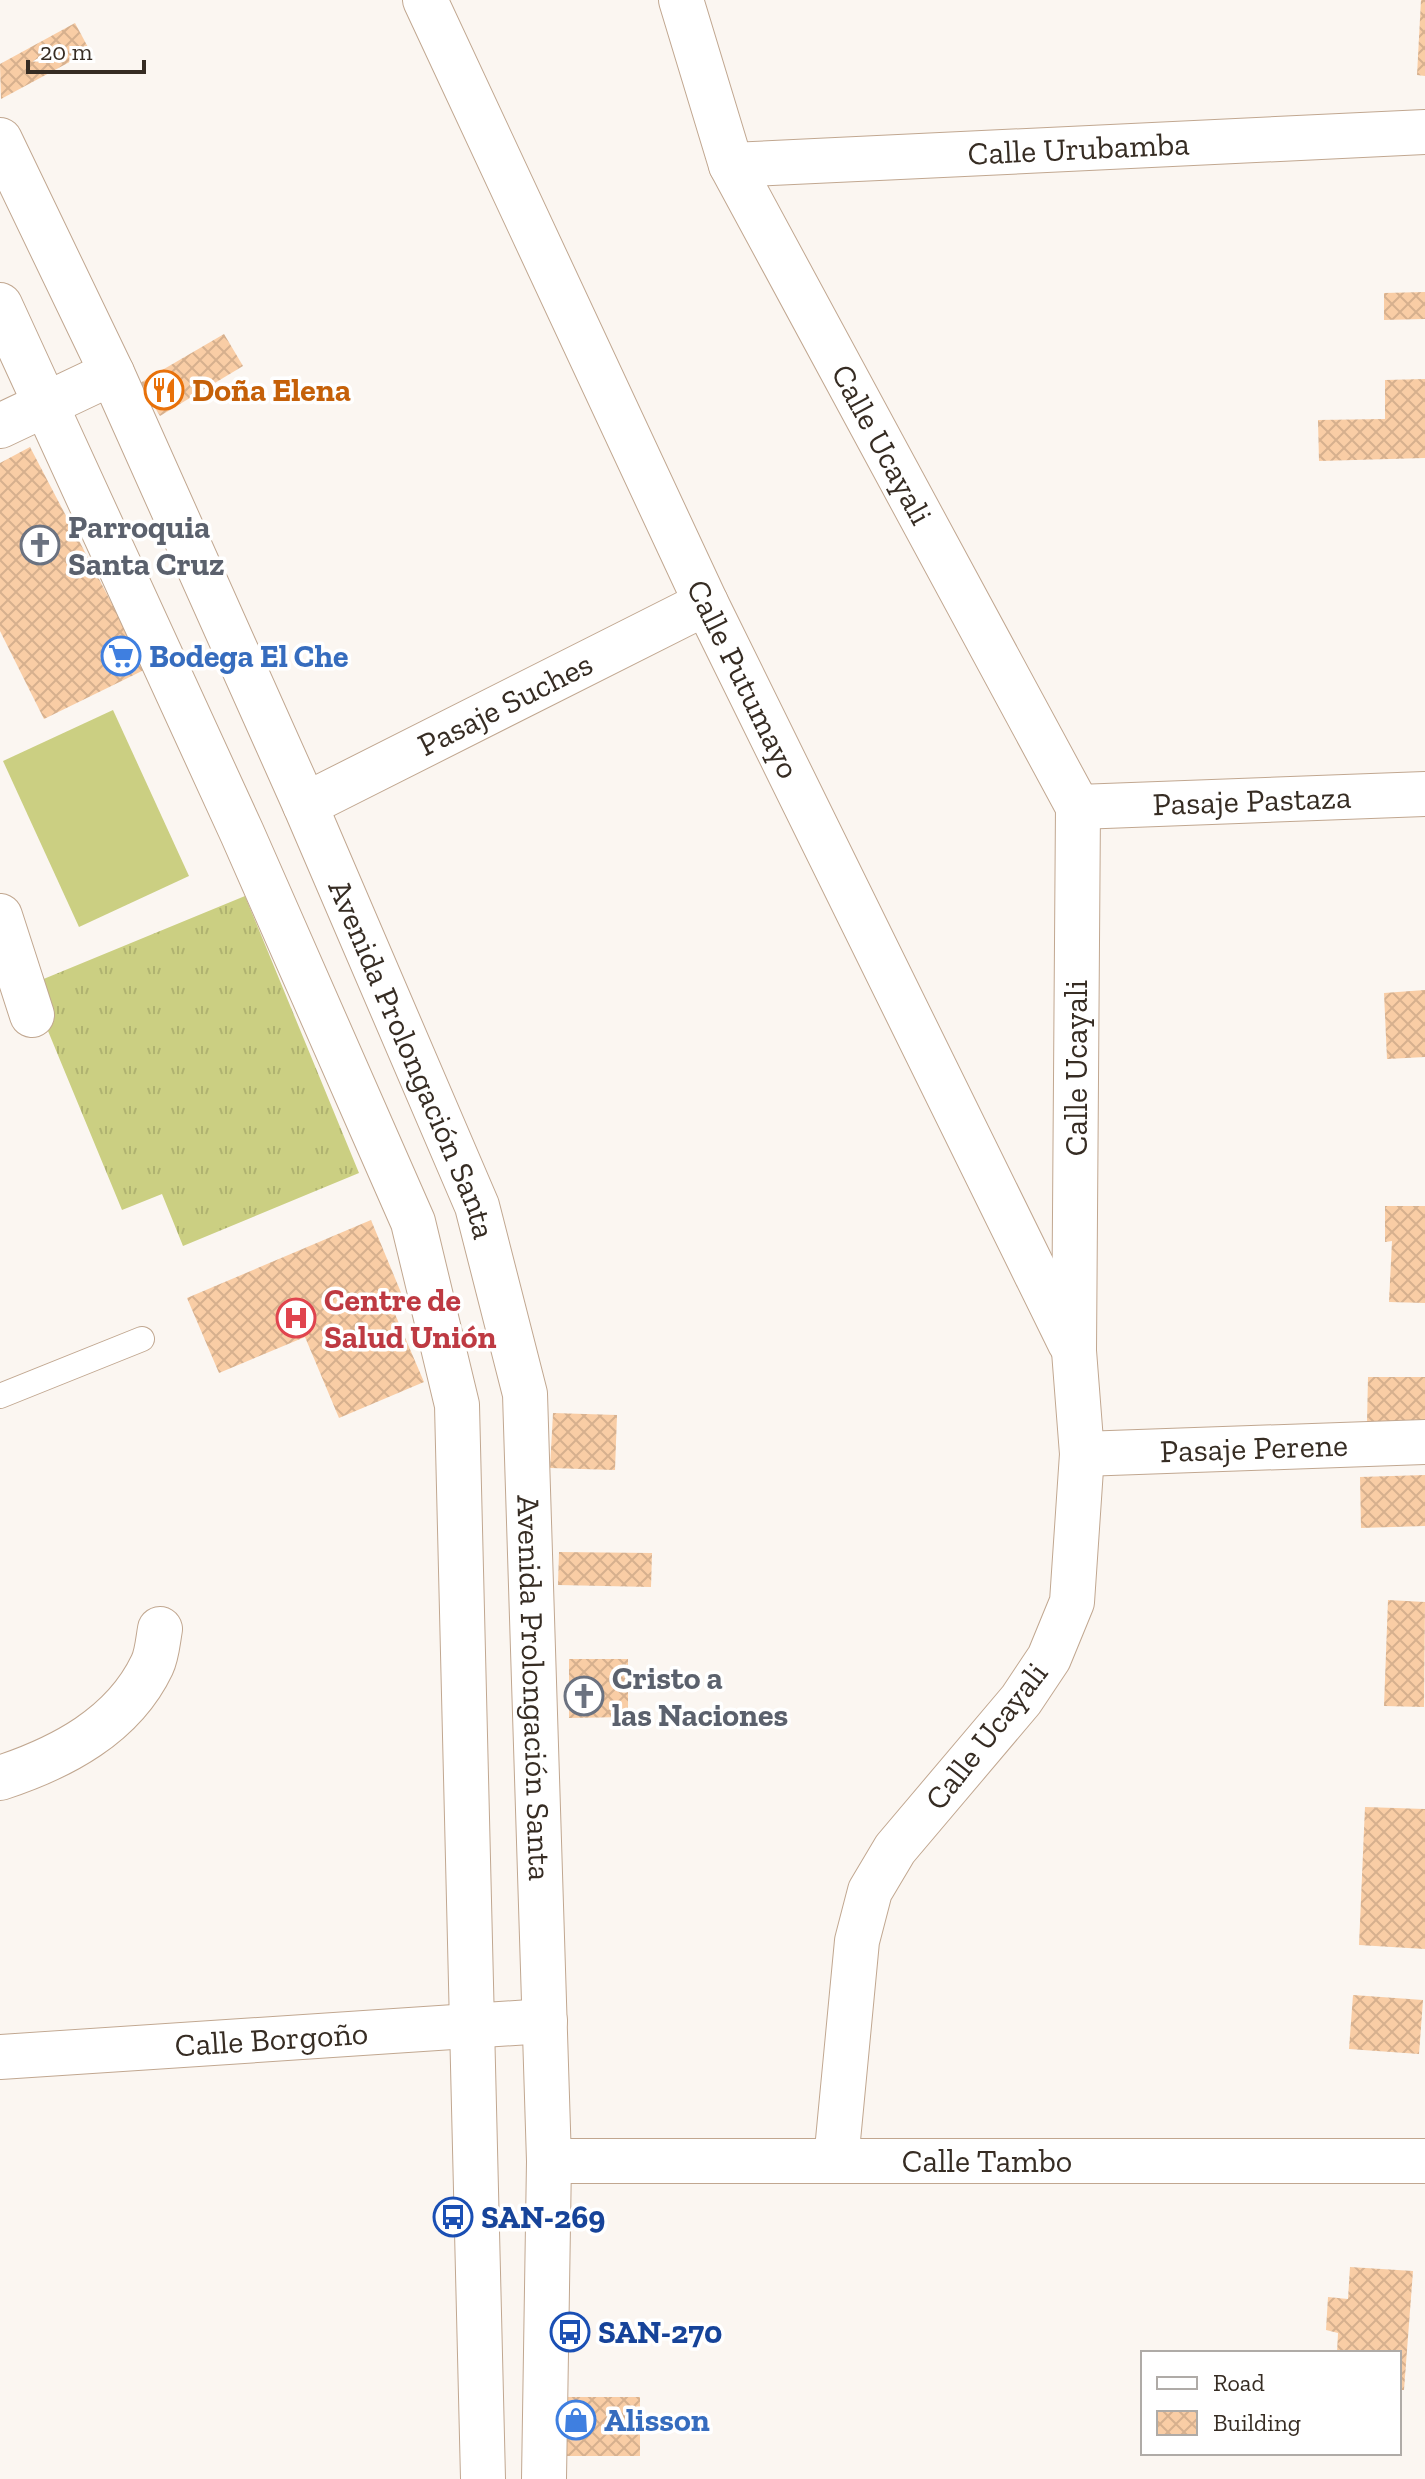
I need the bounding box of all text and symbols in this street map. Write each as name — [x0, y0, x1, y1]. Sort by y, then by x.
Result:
scale bar — [28, 24, 144, 74]
text: 20 m — [40, 37, 93, 66]
street label: Calle Urubamba — [967, 124, 1190, 173]
street label: Calle Ucayali — [823, 358, 941, 531]
restaurant icon: Doña Elena — [143, 369, 185, 411]
place label: Doña Elena — [192, 371, 351, 409]
place label: Parroquia Santa Cruz — [68, 508, 225, 583]
church icon: Parroquia Santa Cruz — [19, 524, 61, 566]
street label: Calle Putumayo — [679, 574, 808, 785]
supermarket icon: Bodega El Che — [100, 635, 142, 677]
place label: Bodega El Che — [149, 637, 348, 675]
street label: Pasaje Suches — [411, 644, 599, 764]
street label: Pasaje Pastaza — [1152, 778, 1352, 823]
street label: Avenida Prolongación Santa — [320, 874, 504, 1243]
street label: Calle Ucayali — [1057, 980, 1095, 1156]
place label: Centre de Salud Unión — [324, 1281, 496, 1356]
hospital icon: Centre de Salud Unión — [275, 1297, 317, 1339]
street label: Pasaje Perene — [1159, 1426, 1349, 1470]
street label: Avenida Prolongación Santa — [509, 1494, 559, 1881]
street label: Calle Ucayali — [917, 1655, 1055, 1817]
place label: Cristo a las Naciones — [612, 1659, 788, 1734]
church icon: Cristo a las Naciones — [563, 1675, 605, 1717]
street label: Calle Borgoño — [174, 2014, 369, 2064]
street label: Calle Tambo — [902, 2142, 1072, 2180]
bus stop icon: SAN-269 — [432, 2196, 474, 2238]
place label: SAN-269 — [481, 2198, 605, 2236]
bus stop icon: SAN-270 — [549, 2311, 591, 2353]
place label: SAN-270 — [598, 2313, 722, 2351]
legend — [1141, 2351, 1401, 2455]
text: Road — [1213, 2368, 1265, 2397]
shop icon: Alisson — [555, 2399, 597, 2441]
place label: Alisson — [604, 2401, 710, 2439]
text: Building — [1213, 2408, 1301, 2437]

